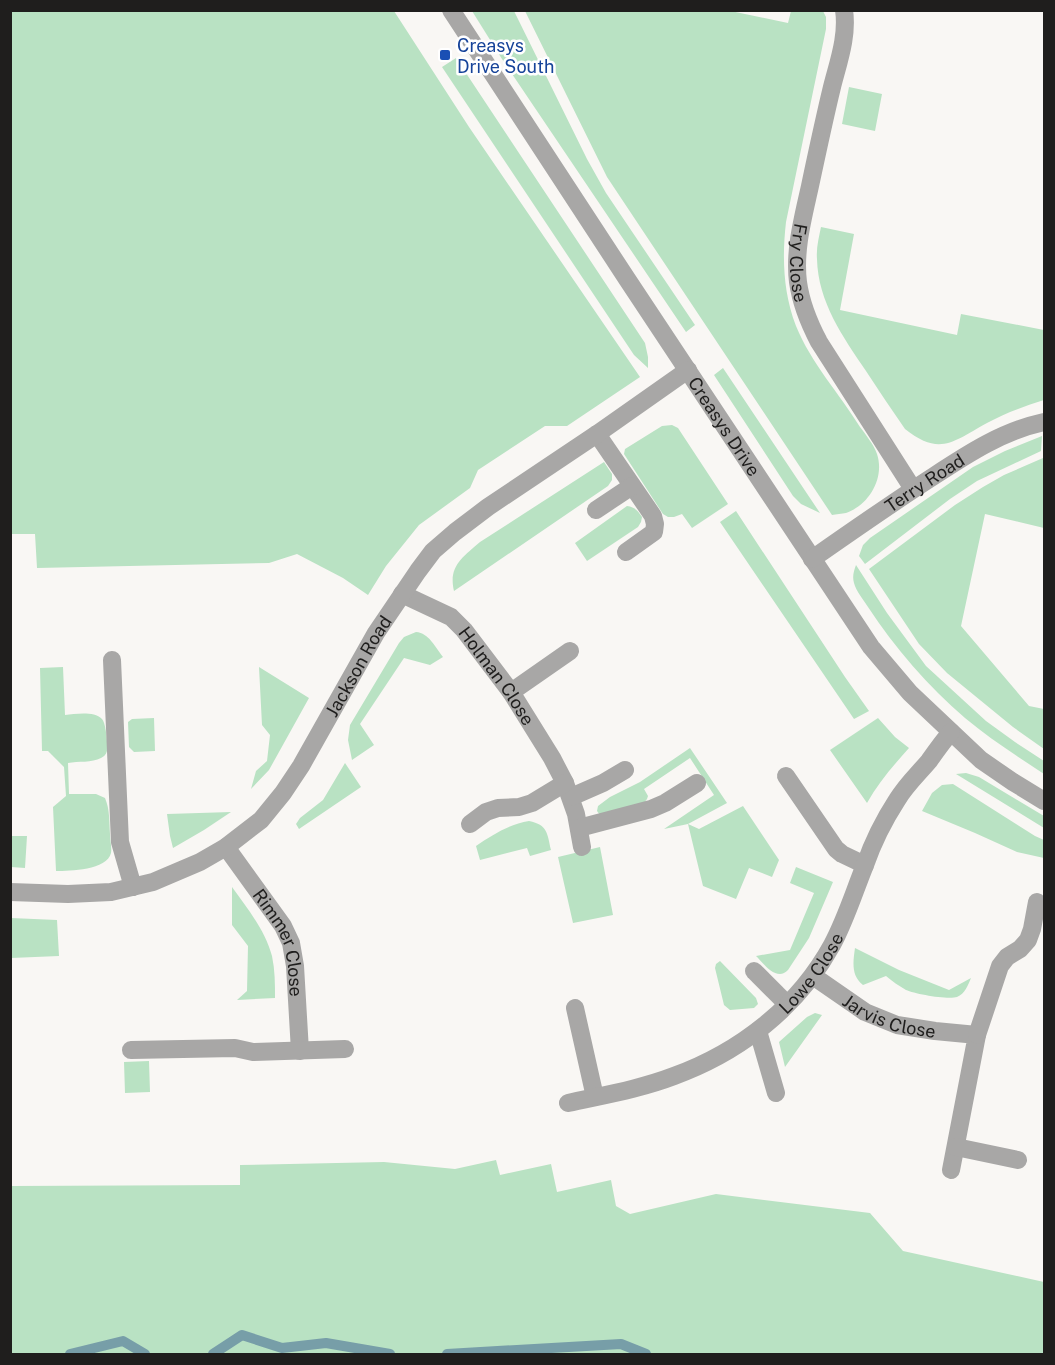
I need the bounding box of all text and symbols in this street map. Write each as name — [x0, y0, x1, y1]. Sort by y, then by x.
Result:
place label: Creasys Drive South — [457, 35, 554, 77]
marker: Creasys Drive South — [438, 48, 452, 62]
street label: Fry Close — [786, 222, 812, 304]
street label: Creasys Drive — [684, 373, 765, 480]
street label: Terry Road — [881, 449, 968, 516]
street label: Jackson Road — [321, 611, 395, 720]
street label: Holman Close — [455, 622, 539, 729]
street label: Rimmer Close — [249, 885, 307, 997]
street label: Lowe Close — [774, 929, 847, 1018]
street label: Jarvis Close — [839, 990, 937, 1041]

